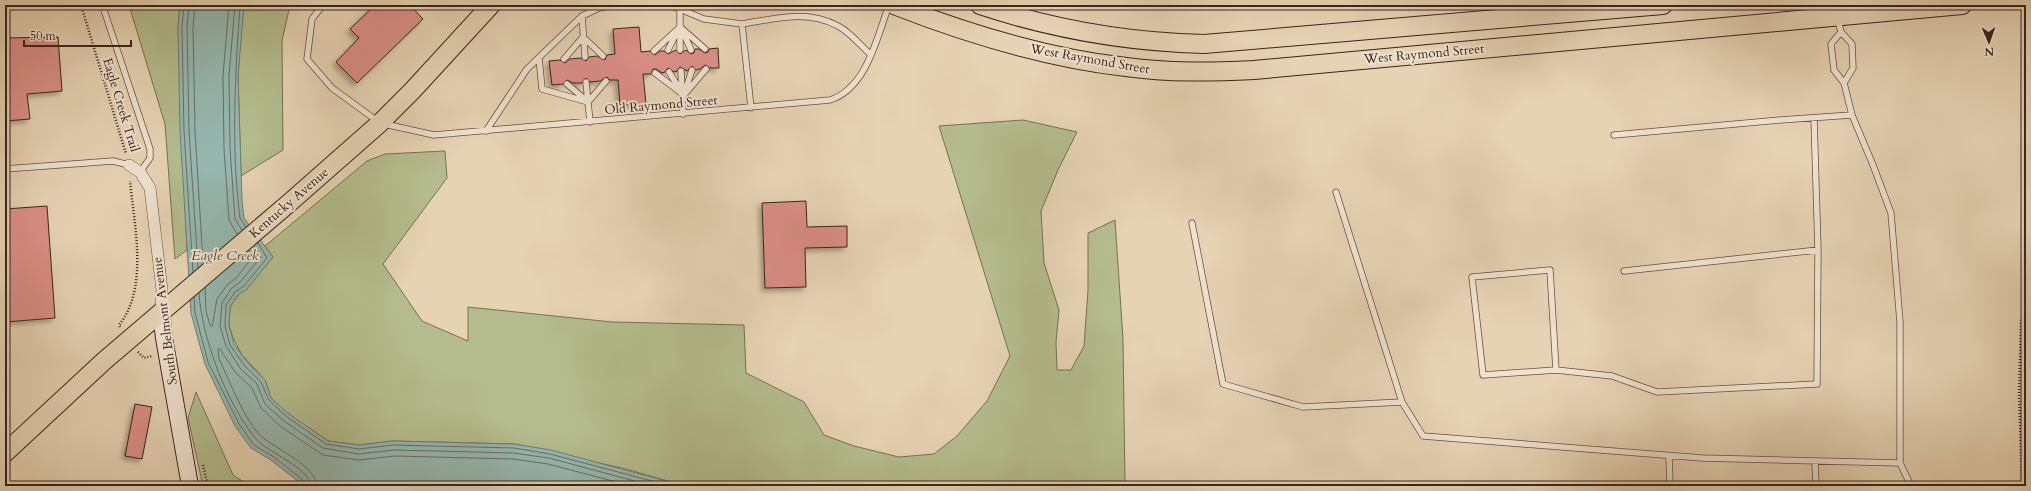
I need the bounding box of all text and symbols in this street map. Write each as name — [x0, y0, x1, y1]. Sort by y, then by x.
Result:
scale bar — [24, 22, 131, 48]
north arrow — [1969, 22, 2009, 62]
text: 50 m — [30, 28, 57, 44]
street label: West Raymond Street — [1028, 39, 1151, 78]
street label: West Raymond Street — [1362, 40, 1485, 68]
text: N — [1984, 44, 1994, 59]
street label: Eagle Creek Trail — [98, 56, 144, 155]
street label: Old Raymond Street — [604, 91, 718, 119]
street label: Kentucky Avenue — [246, 163, 333, 242]
water label: Eagle Creek — [191, 246, 259, 265]
street label: South Belmont Avenue — [148, 256, 182, 386]

